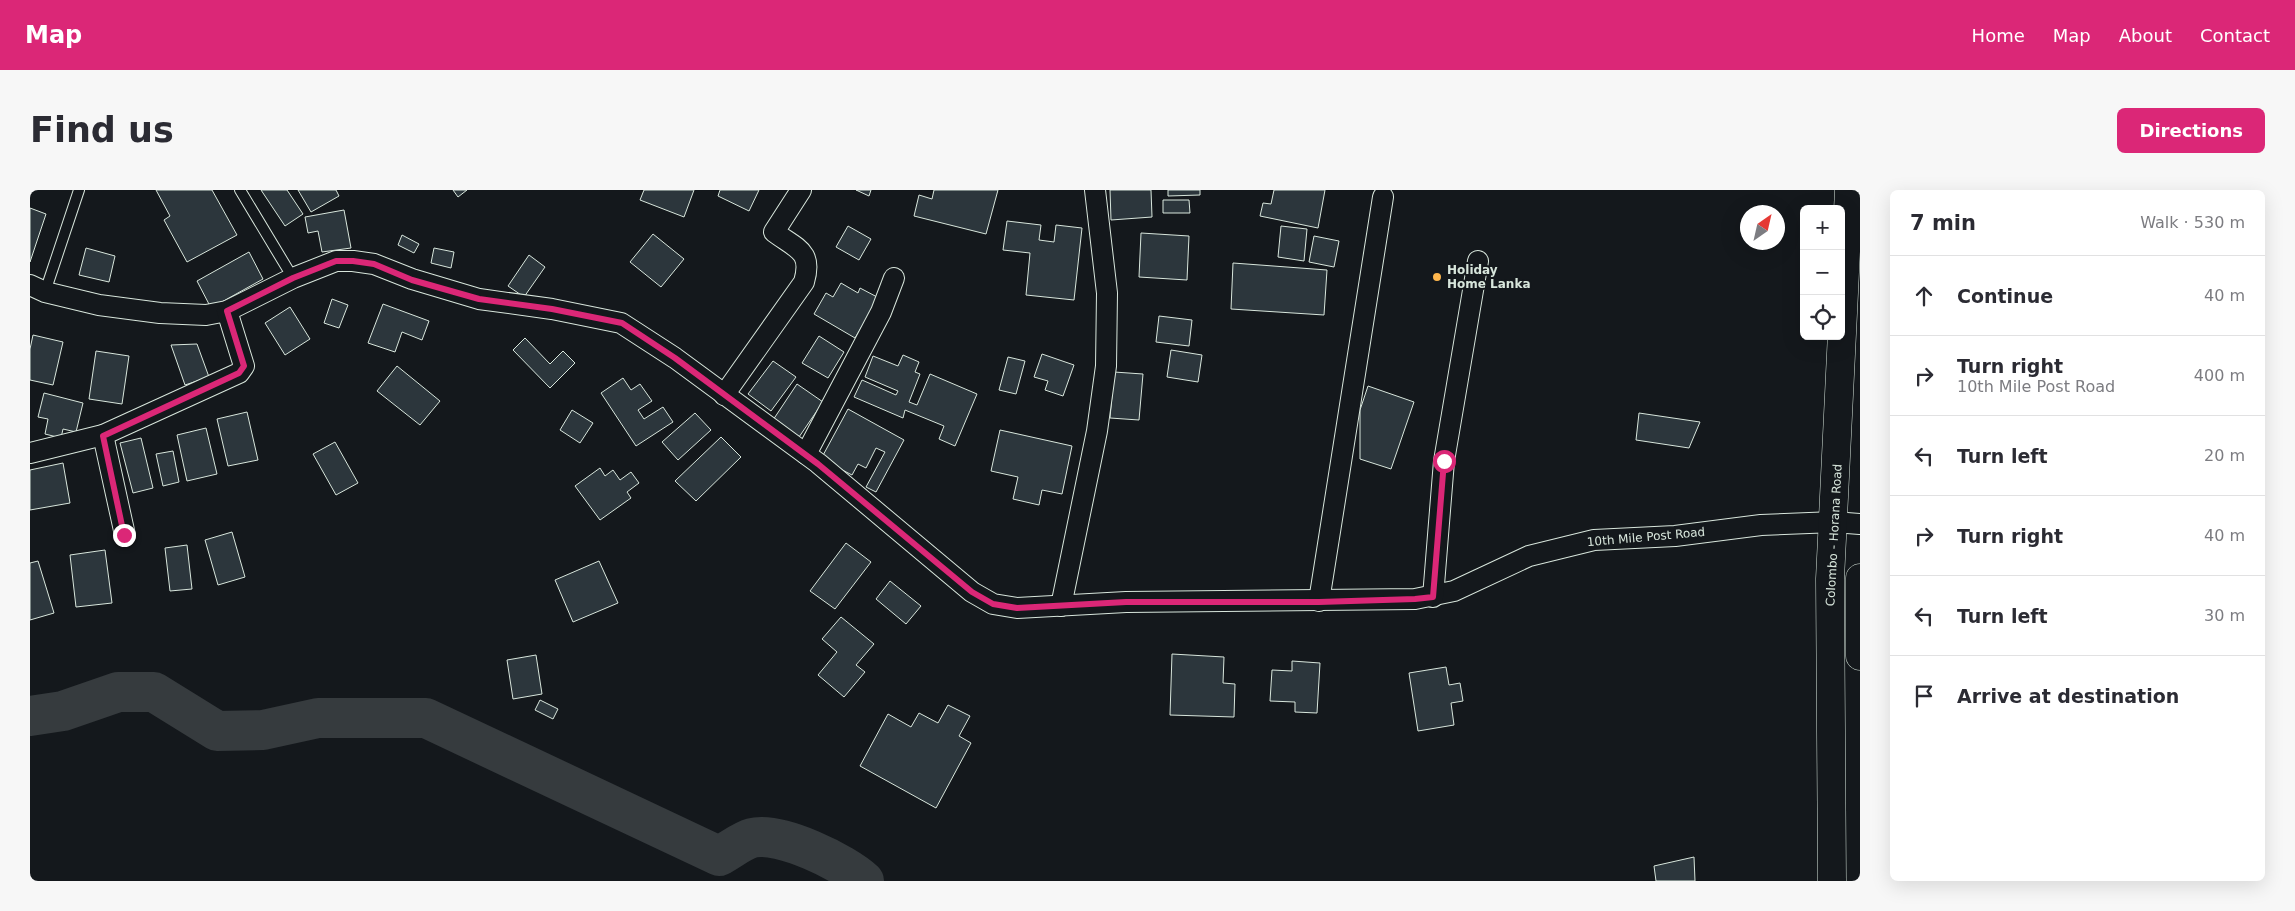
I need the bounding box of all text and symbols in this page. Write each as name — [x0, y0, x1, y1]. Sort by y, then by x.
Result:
text: Map — [25, 21, 82, 49]
text: Home — [1972, 25, 2025, 46]
text: Map — [2053, 25, 2091, 46]
text: About — [2119, 25, 2172, 46]
text: Contact — [2200, 25, 2270, 46]
button: Directions — [2117, 108, 2265, 153]
text: Find us — [30, 110, 174, 150]
north arrow — [1740, 205, 1785, 250]
map controls — [1800, 205, 1845, 340]
button: + — [1800, 205, 1845, 250]
text: 7 min — [1910, 211, 1976, 235]
text: Walk · 530 m — [2140, 213, 2245, 232]
button: − — [1800, 250, 1845, 295]
place label: Holiday Home Lanka — [1447, 263, 1530, 291]
marker: Holiday Home Lanka — [1431, 271, 1443, 283]
icon: ahead — [1910, 282, 1938, 310]
text: Continue — [1957, 285, 2053, 307]
text: 40 m — [2204, 286, 2245, 305]
button: locate — [1800, 295, 1845, 340]
text: Turn right — [1957, 355, 2063, 377]
icon: right — [1910, 362, 1938, 390]
text: 400 m — [2194, 366, 2245, 385]
text: 10th Mile Post Road — [1957, 377, 2115, 396]
icon: left — [1910, 442, 1938, 470]
text: Turn left — [1957, 445, 2048, 467]
text: 20 m — [2204, 446, 2245, 465]
route start — [1433, 450, 1456, 473]
street label: Colombo - Horana Road — [1823, 463, 1845, 607]
icon: right — [1910, 522, 1938, 550]
route end — [113, 524, 136, 547]
street label: 10th Mile Post Road — [1586, 525, 1706, 549]
text: Turn right — [1957, 525, 2063, 547]
text: 40 m — [2204, 526, 2245, 545]
icon: left — [1910, 602, 1938, 630]
text: Turn left — [1957, 605, 2048, 627]
text: 30 m — [2204, 606, 2245, 625]
icon: arrive — [1910, 682, 1938, 710]
text: Arrive at destination — [1957, 685, 2179, 707]

